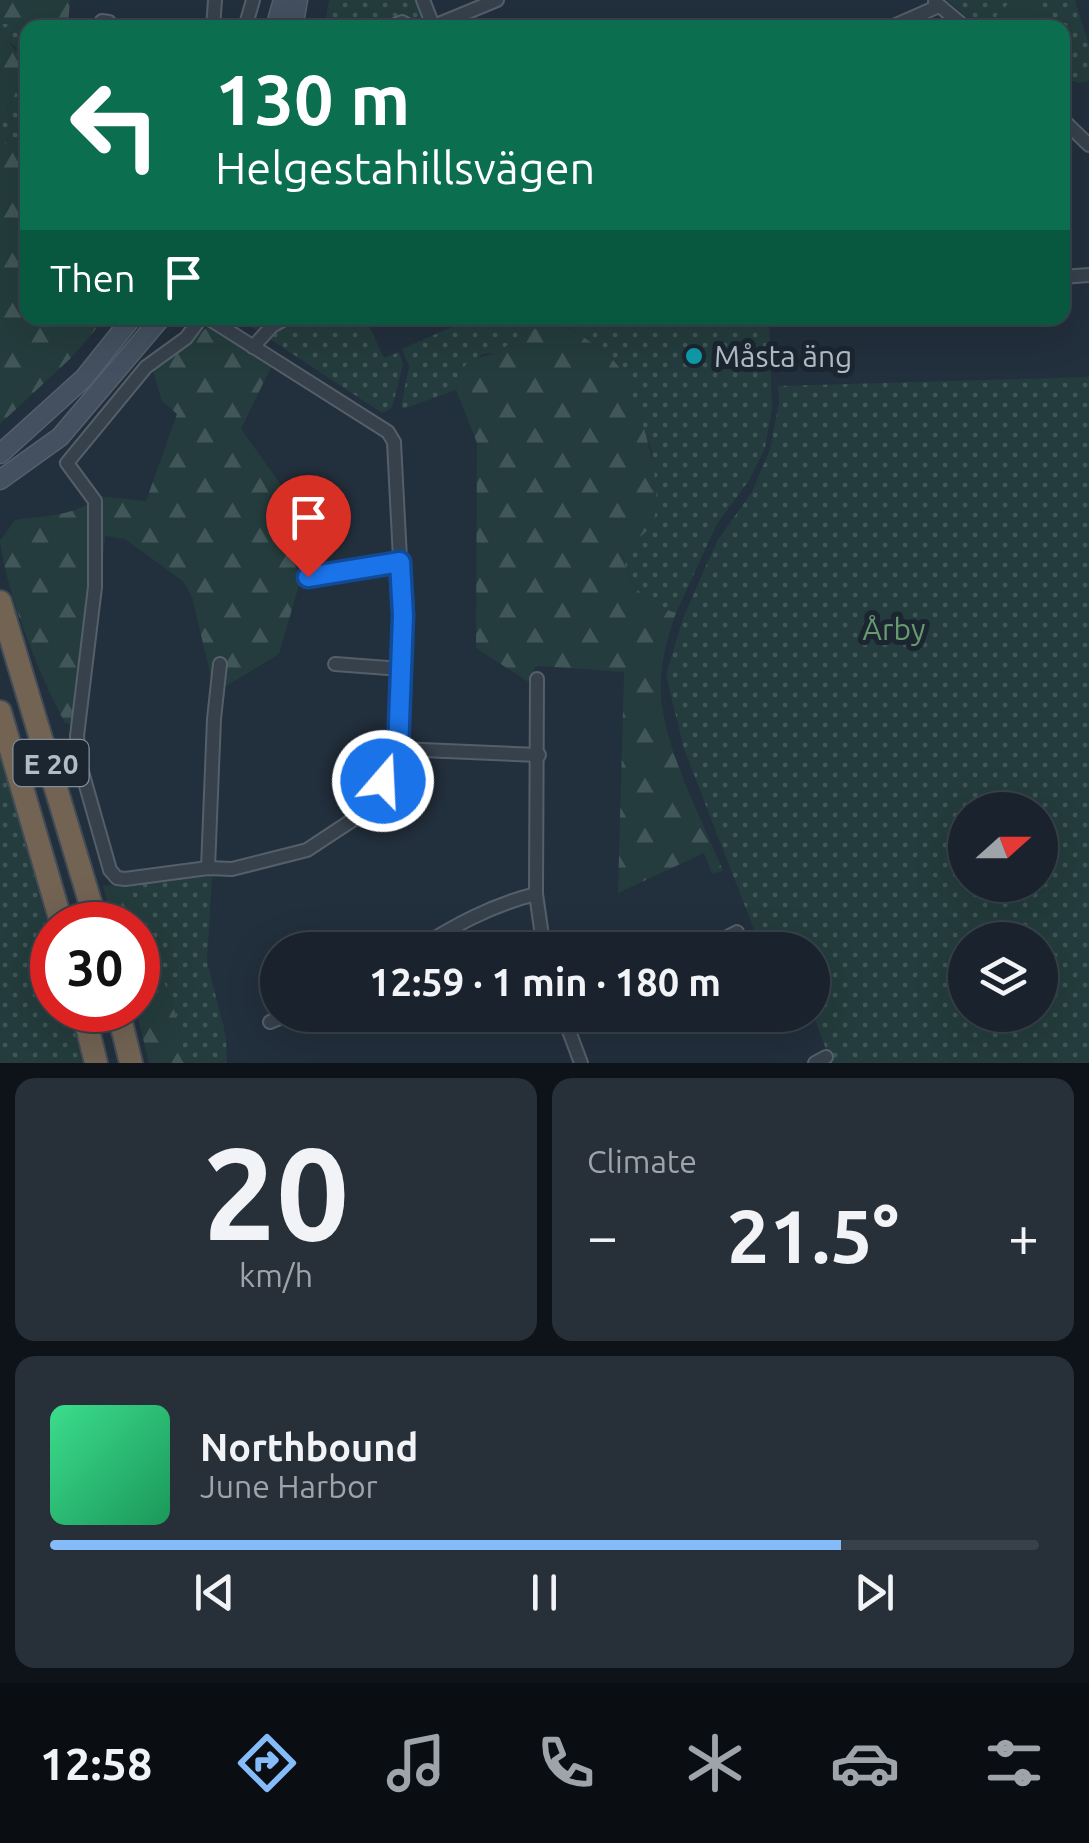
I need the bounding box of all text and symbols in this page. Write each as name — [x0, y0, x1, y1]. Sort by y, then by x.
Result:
icon: left — [50, 60, 180, 190]
text: 130 m — [215, 60, 410, 138]
text: Helgestahillsvägen — [215, 142, 595, 193]
icon: arrive — [156, 250, 211, 305]
text: Then — [50, 257, 136, 299]
place label: Måsta äng — [714, 339, 852, 373]
marker: Måsta äng — [683, 345, 705, 367]
pin — [266, 475, 351, 578]
icon: arrive — [281, 490, 336, 545]
park label: Årby — [863, 612, 925, 646]
position arrow — [331, 729, 435, 833]
road number: E 20 — [13, 740, 88, 786]
north arrow — [948, 792, 1058, 902]
map controls — [948, 792, 1058, 1032]
speed limit sign: 30 — [30, 902, 160, 1032]
button: layers — [948, 922, 1058, 1032]
text: 12:59 · 1 min · 180 m — [369, 961, 721, 1003]
text: 20 — [203, 1119, 349, 1265]
text: Climate — [587, 1143, 697, 1179]
text: 21.5° — [727, 1193, 899, 1277]
text: − — [587, 1205, 618, 1266]
text: + — [1008, 1205, 1039, 1266]
text: km/h — [239, 1257, 313, 1293]
text: Northbound — [200, 1426, 418, 1468]
text: June Harbor — [200, 1468, 378, 1504]
icon: previous — [187, 1565, 242, 1620]
icon: pause — [517, 1565, 572, 1620]
icon: next — [847, 1565, 902, 1620]
icon: directions — [232, 1728, 302, 1798]
icon: music — [381, 1728, 451, 1798]
icon: phone — [531, 1728, 601, 1798]
icon: climate — [680, 1728, 750, 1798]
icon: car — [830, 1728, 900, 1798]
icon: filters — [979, 1728, 1049, 1798]
text: 12:58 — [40, 1738, 152, 1789]

